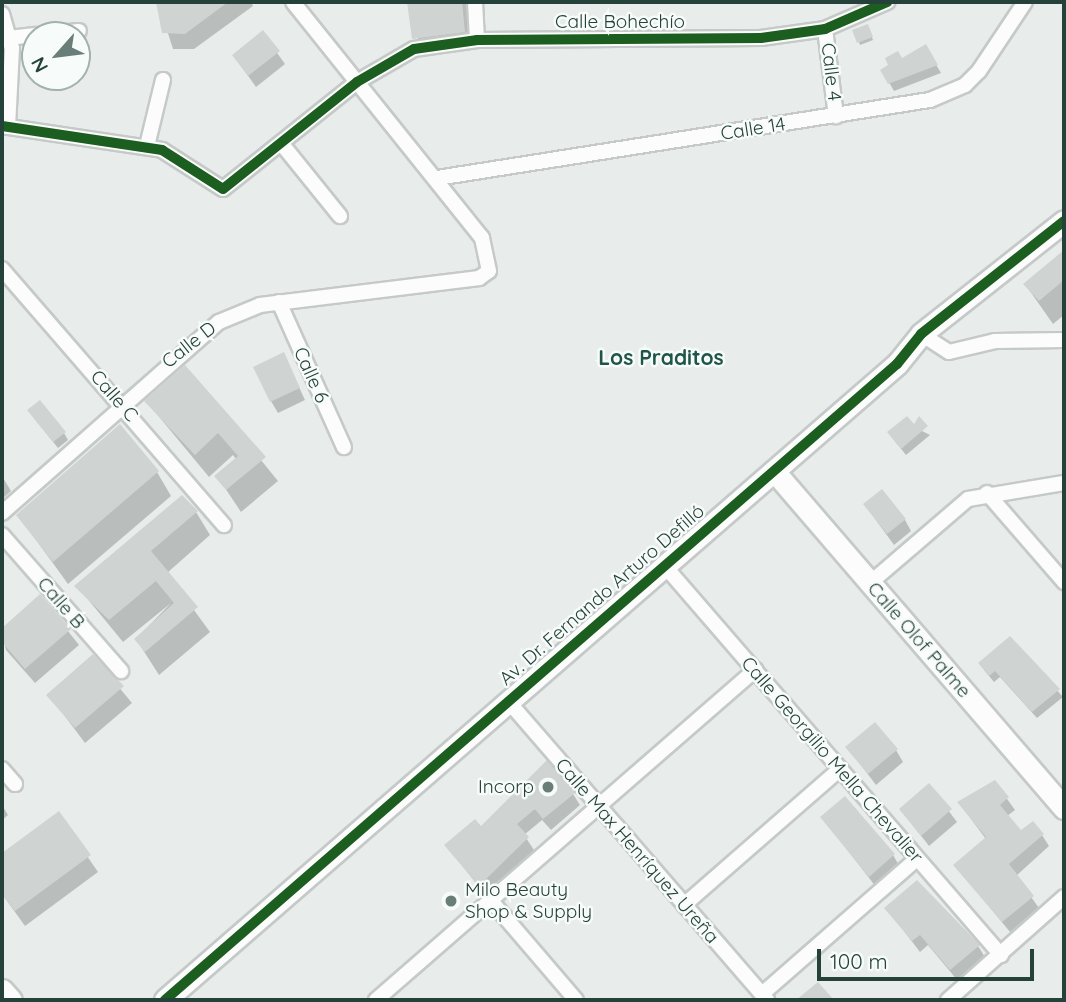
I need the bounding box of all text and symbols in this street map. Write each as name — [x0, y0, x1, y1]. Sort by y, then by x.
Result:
street label: Calle Bohechío — [555, 11, 685, 33]
north arrow — [21, 21, 91, 91]
street label: Calle 4 — [816, 42, 846, 102]
text: N — [25, 53, 53, 77]
street label: Calle 14 — [719, 113, 787, 145]
street label: Calle D — [158, 317, 220, 373]
street label: Calle 6 — [289, 344, 333, 406]
district label: Los Praditos — [598, 344, 724, 370]
street label: Calle C — [85, 366, 143, 426]
street label: Av. Dr. Fernando Arturo Defilló — [495, 500, 709, 690]
street label: Calle B — [32, 573, 90, 633]
street label: Calle Olof Palme — [863, 578, 975, 702]
street label: Calle Georgilio Mella Chevalier — [736, 652, 928, 868]
street label: Calle Max Henríquez Ureña — [550, 754, 724, 948]
place label: Incorp — [478, 776, 534, 798]
marker: Incorp — [540, 779, 556, 795]
place label: Milo Beauty Shop & Supply — [465, 879, 592, 923]
marker: Milo Beauty Shop & Supply — [443, 893, 459, 909]
scale bar — [821, 936, 1038, 980]
text: 100 m — [830, 948, 888, 974]

